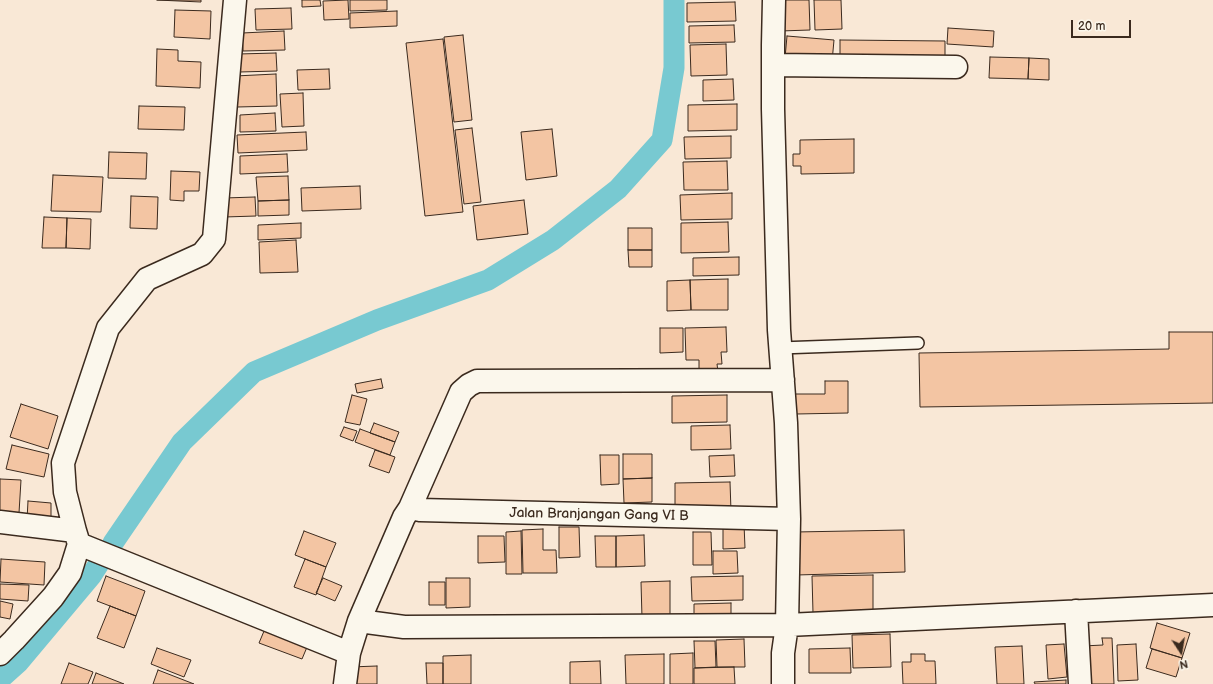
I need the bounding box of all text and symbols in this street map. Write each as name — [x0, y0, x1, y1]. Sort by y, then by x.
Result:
scale bar — [1073, 12, 1133, 38]
text: 20 m — [1078, 19, 1105, 34]
street label: Jalan Branjangan Gang VI B — [509, 505, 689, 525]
north arrow — [1161, 632, 1201, 672]
text: N — [1178, 657, 1189, 671]

